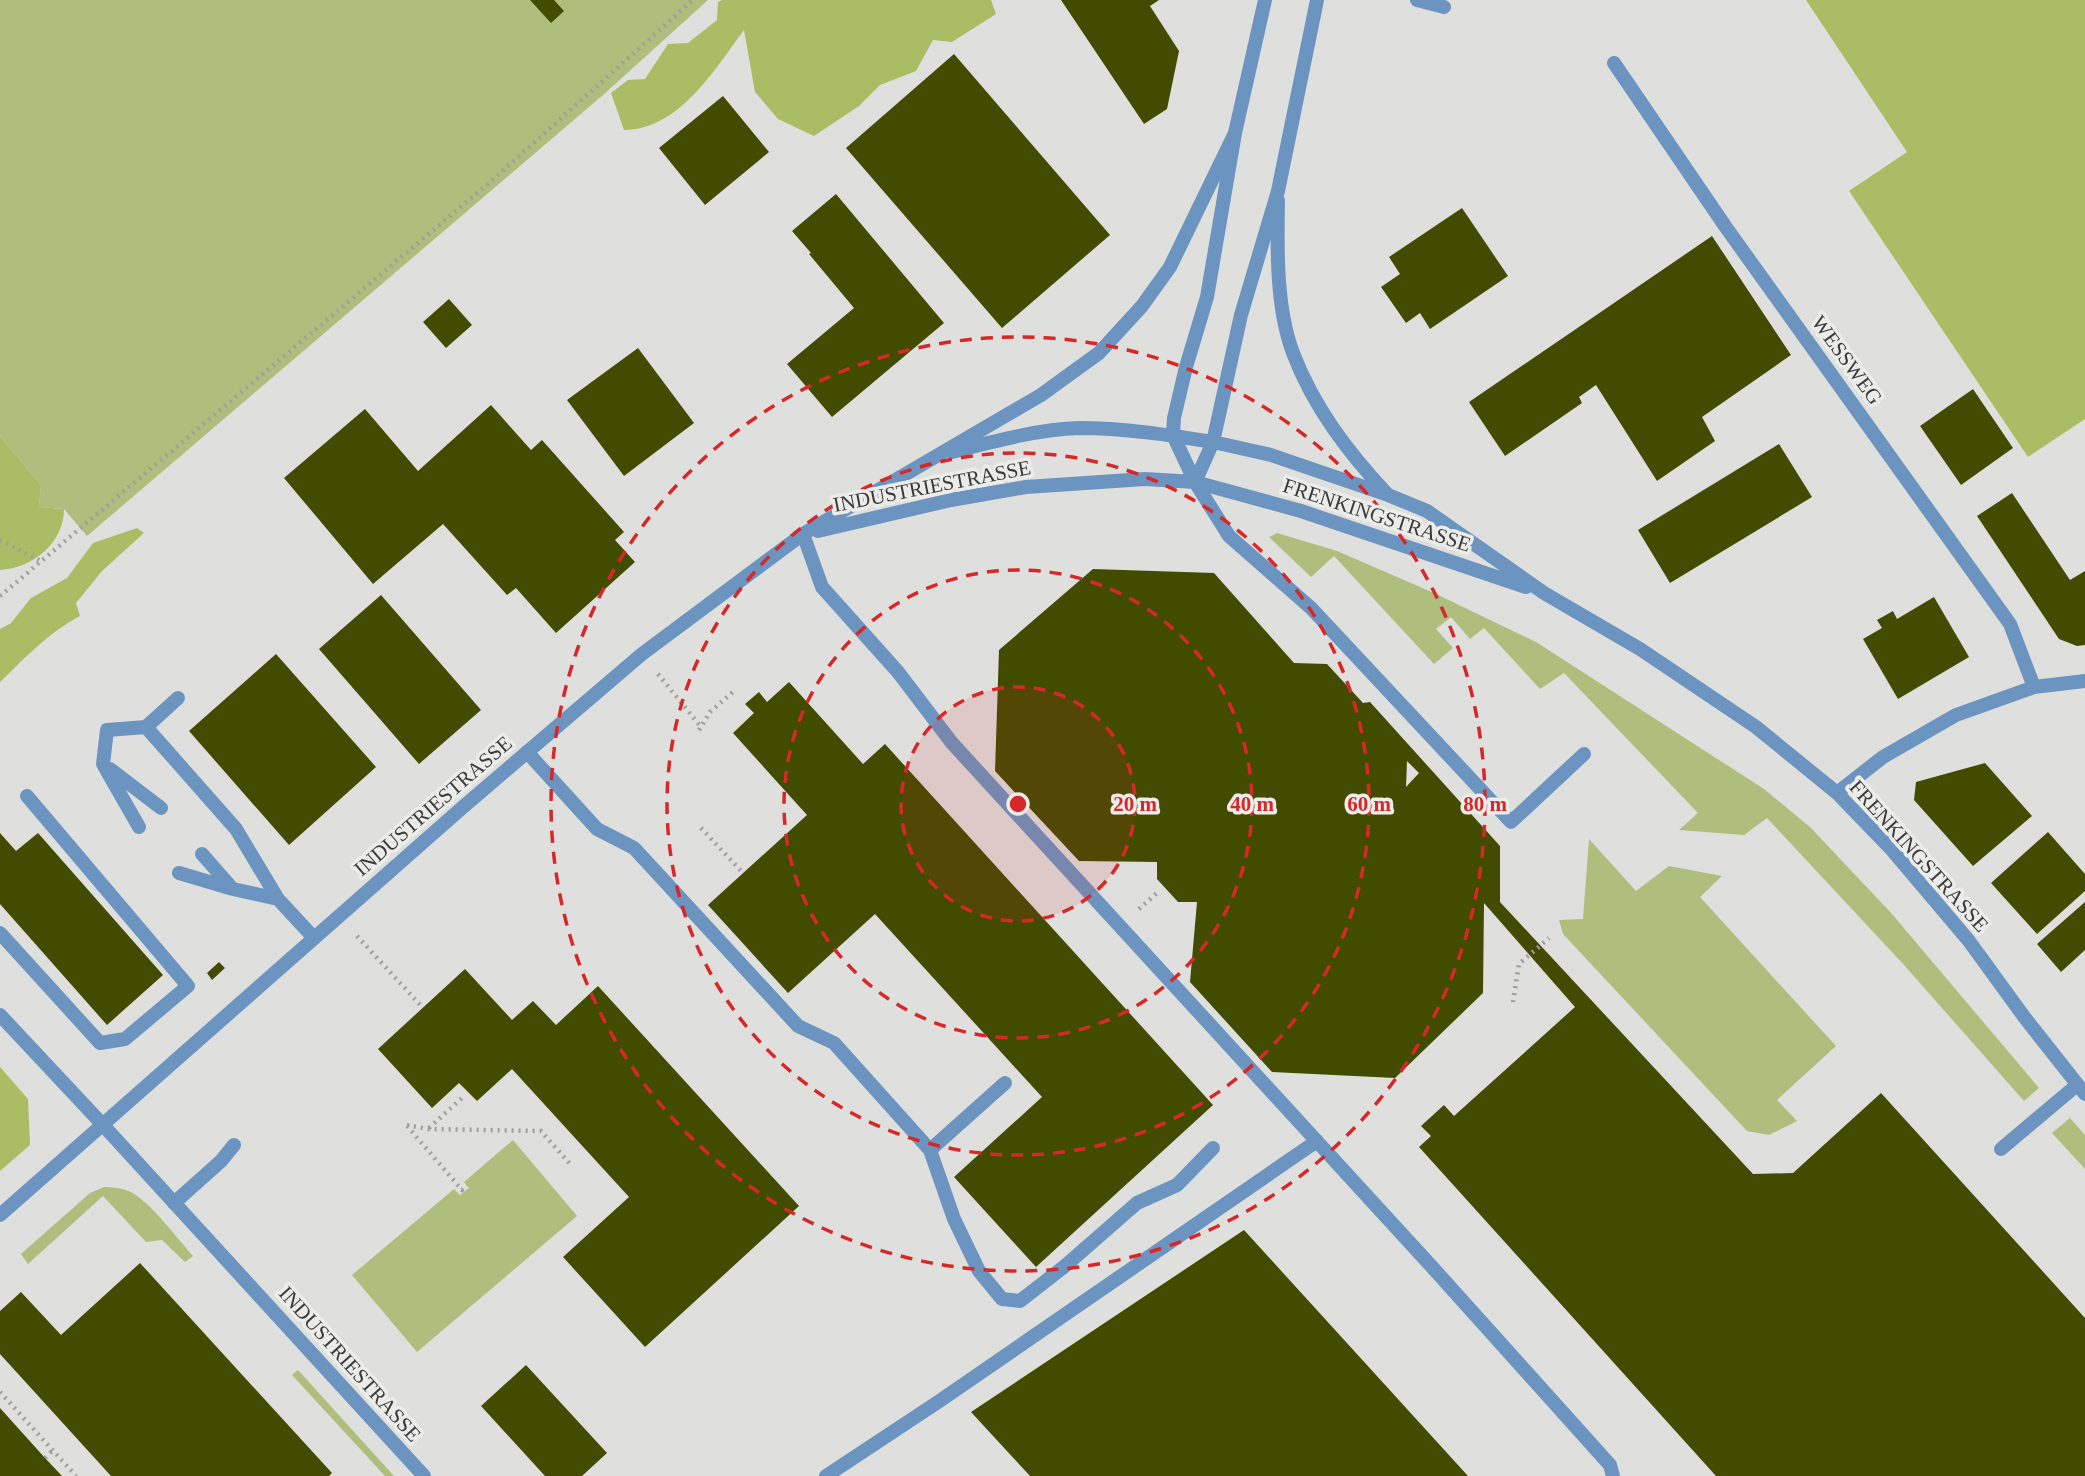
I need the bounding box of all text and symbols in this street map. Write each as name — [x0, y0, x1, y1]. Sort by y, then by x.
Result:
street label: WESSWEG — [1807, 311, 1887, 409]
street label: INDUSTRIESTRASSE — [831, 455, 1033, 517]
street label: FRENKINGSTRASSE — [1280, 473, 1474, 557]
street label: INDUSTRIESTRASSE — [349, 731, 517, 881]
street label: FRENKINGSTRASSE — [1844, 775, 1994, 937]
centre of rings — [1006, 792, 1030, 816]
text: 20 m — [1113, 792, 1157, 816]
text: 40 m — [1230, 792, 1274, 816]
text: 60 m — [1347, 792, 1391, 816]
text: 80 m — [1463, 792, 1507, 816]
street label: INDUSTRIESTRASSE — [274, 1281, 426, 1447]

